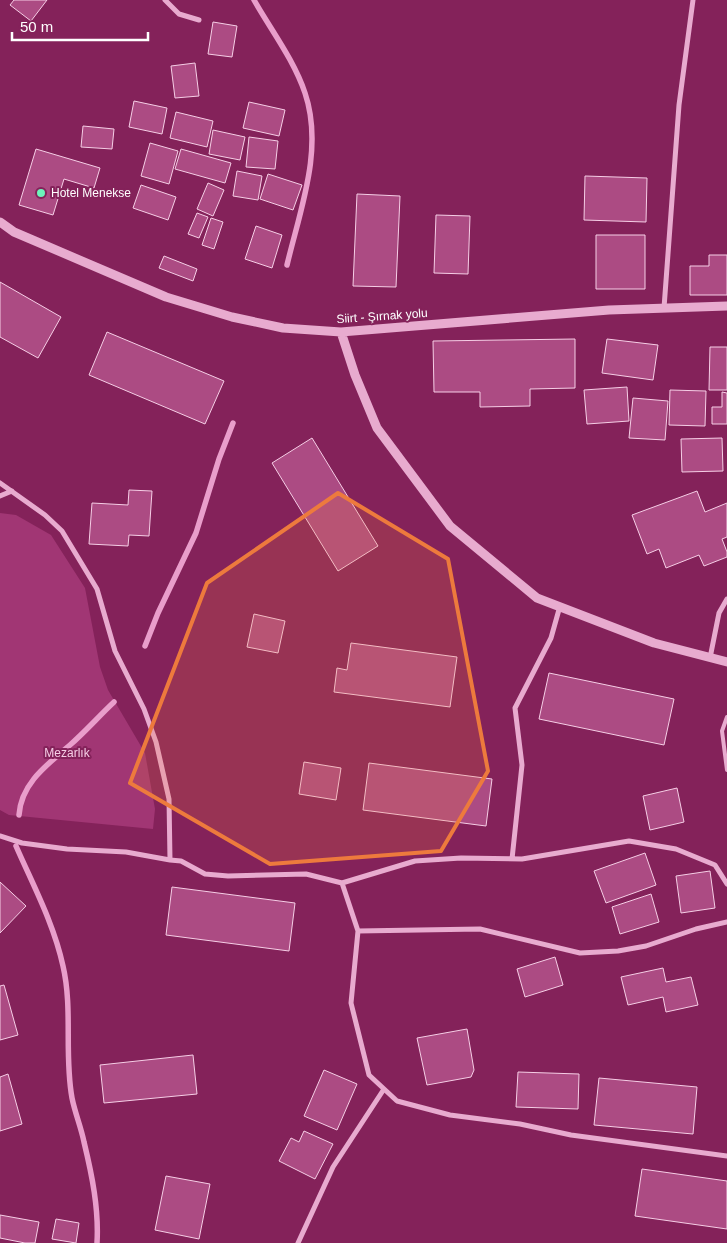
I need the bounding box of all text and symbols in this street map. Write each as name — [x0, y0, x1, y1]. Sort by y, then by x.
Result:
scale bar — [12, 10, 149, 42]
text: 50 m — [20, 18, 53, 35]
place label: Hotel Menekse — [51, 186, 131, 200]
marker: Hotel Menekse — [35, 187, 47, 199]
street label: Siirt - Şırnak yolu — [336, 306, 428, 326]
park label: Mezarlık — [44, 746, 91, 760]

